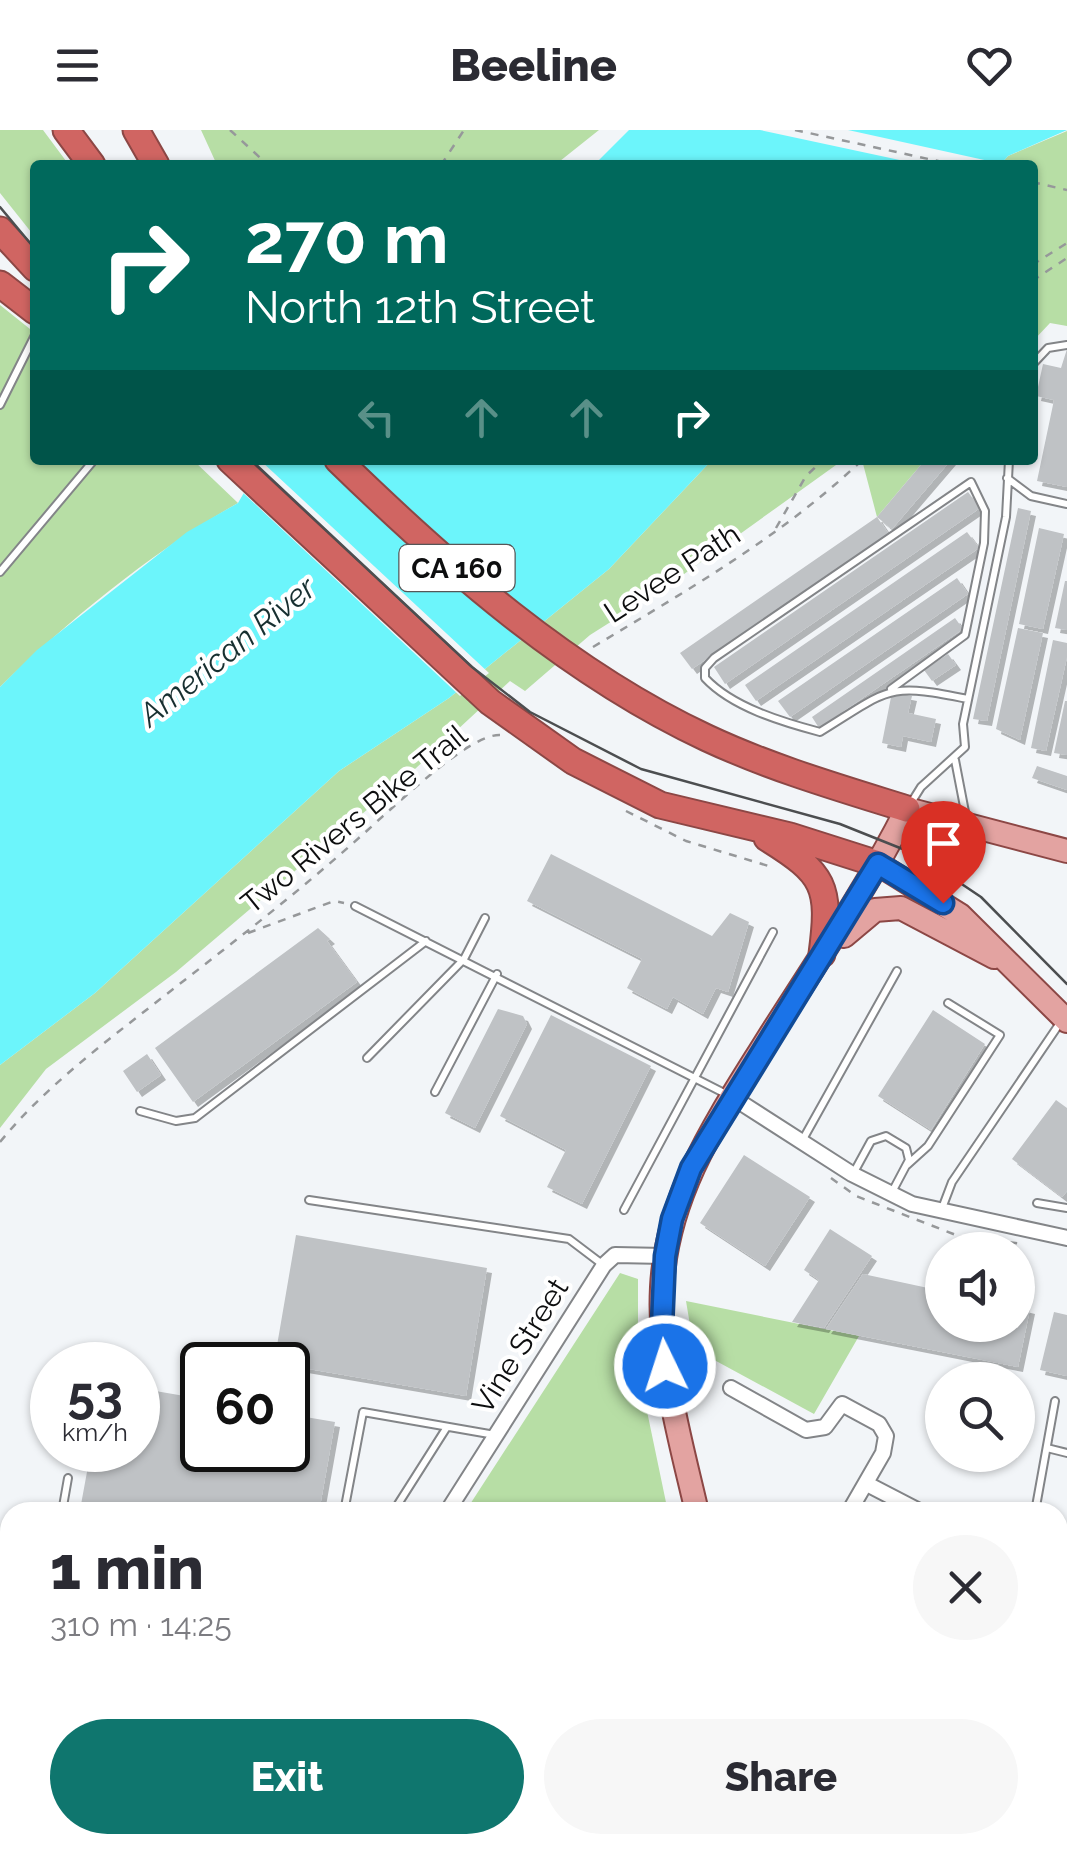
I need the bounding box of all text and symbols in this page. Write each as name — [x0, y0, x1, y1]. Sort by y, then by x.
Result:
icon: menu — [50, 38, 105, 93]
icon: heart — [962, 38, 1017, 93]
text: Beeline — [450, 39, 617, 92]
text: 270 m — [245, 197, 449, 279]
icon: right — [80, 200, 210, 330]
text: North 12th Street — [245, 281, 595, 334]
icon: left — [349, 390, 404, 445]
icon: ahead — [454, 390, 509, 445]
icon: ahead — [559, 390, 614, 445]
icon: right — [664, 390, 719, 445]
street label: Levee Path — [597, 516, 747, 630]
road number: CA 160 — [400, 545, 514, 591]
water label: American River — [130, 568, 323, 735]
street label: Two Rivers Bike Trail — [234, 717, 474, 921]
pin — [901, 801, 986, 904]
icon: arrive — [916, 816, 971, 871]
map controls — [925, 1232, 1035, 1472]
button: sound — [925, 1232, 1035, 1342]
street label: Vine Street — [465, 1272, 575, 1420]
position arrow — [613, 1314, 717, 1418]
speed limit sign: 60 — [180, 1342, 310, 1472]
button: search — [925, 1362, 1035, 1472]
text: 53 — [67, 1365, 123, 1424]
text: km/h — [62, 1417, 128, 1447]
text: 1 min — [50, 1533, 204, 1603]
button: close — [913, 1535, 1018, 1640]
text: 310 m · 14:25 — [50, 1606, 232, 1643]
button: Exit — [50, 1719, 524, 1834]
button: Share — [544, 1719, 1018, 1834]

